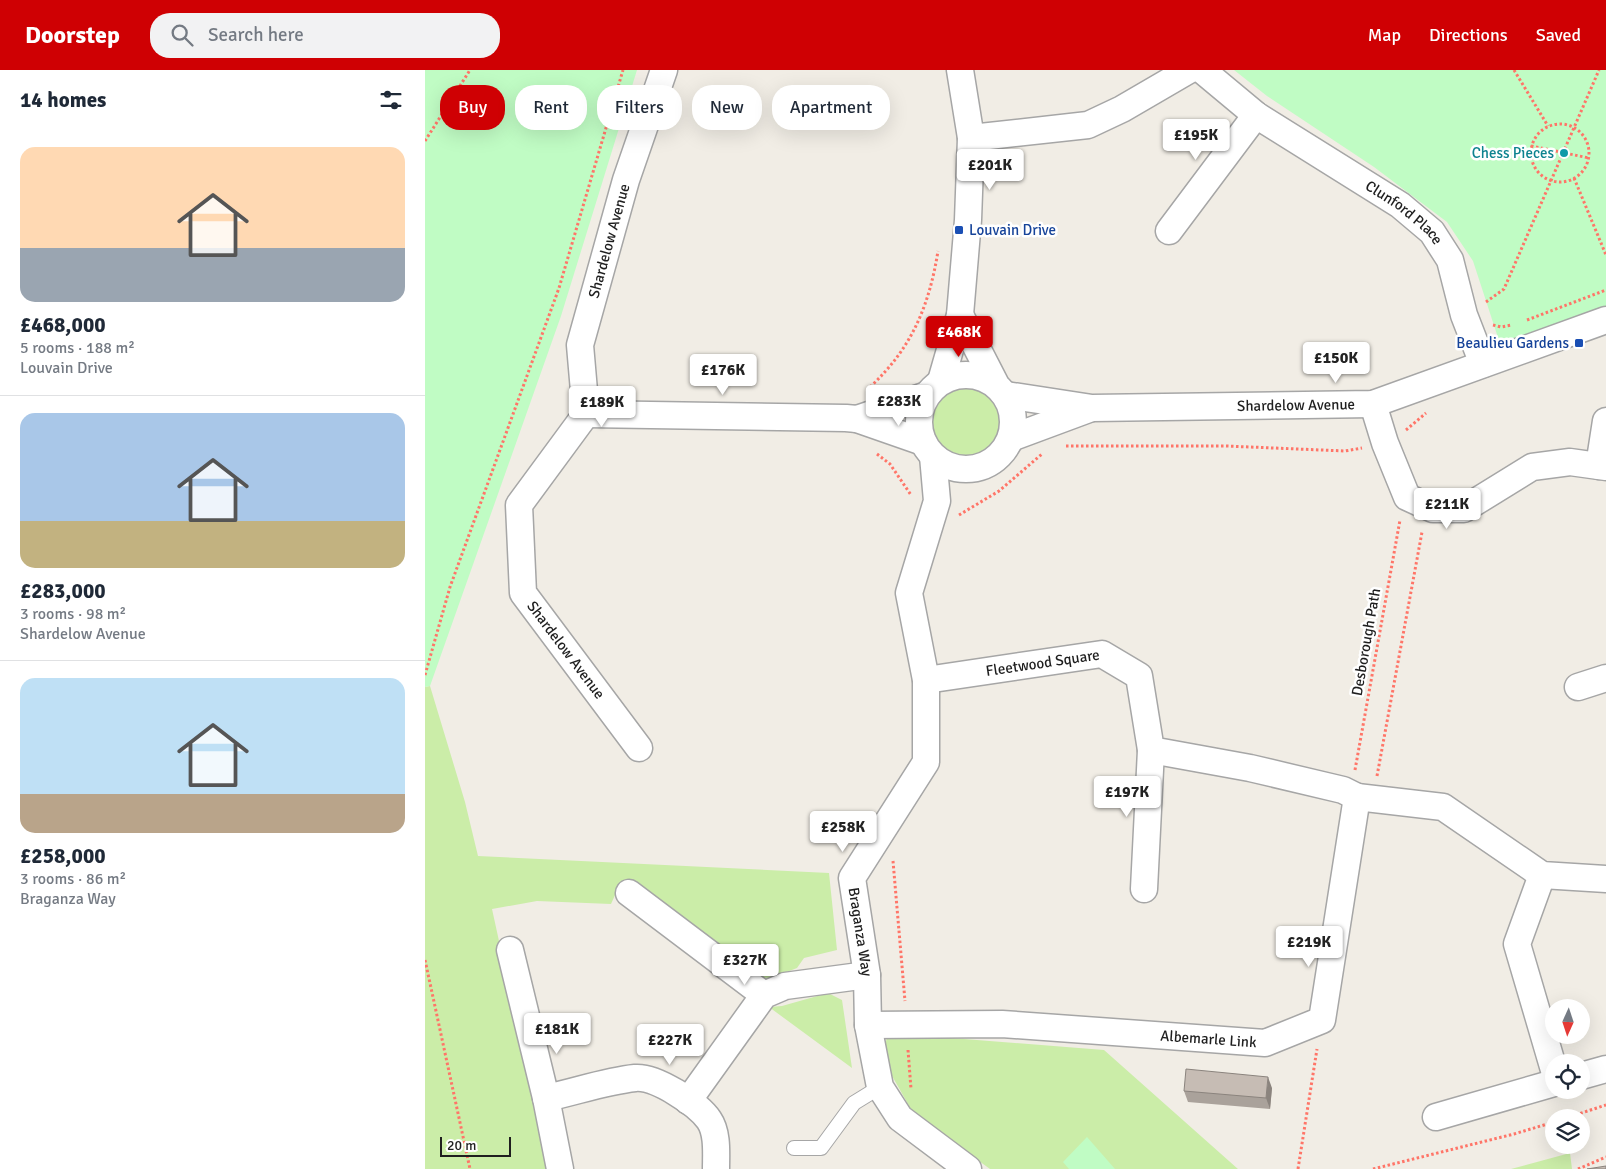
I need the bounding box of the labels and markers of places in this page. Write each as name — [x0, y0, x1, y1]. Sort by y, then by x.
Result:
pin: £195K — [1161, 118, 1231, 161]
place label: Chess Pieces — [1472, 144, 1554, 162]
marker: Chess Pieces — [1558, 147, 1570, 159]
pin: £201K — [955, 148, 1025, 191]
place label: Louvain Drive — [969, 221, 1056, 239]
marker: Louvain Drive — [953, 224, 965, 236]
pin: £468K — [924, 316, 994, 358]
place label: Beaulieu Gardens — [1456, 334, 1569, 352]
marker: Beaulieu Gardens — [1573, 337, 1585, 349]
pin: £150K — [1301, 342, 1371, 384]
pin: £176K — [688, 354, 758, 396]
pin: £283K — [864, 384, 934, 427]
pin: £189K — [567, 386, 637, 428]
pin: £211K — [1412, 488, 1482, 530]
pin: £197K — [1092, 776, 1162, 818]
pin: £258K — [808, 810, 878, 853]
pin: £219K — [1274, 926, 1344, 968]
pin: £327K — [710, 944, 780, 986]
pin: £181K — [522, 1012, 592, 1055]
pin: £227K — [635, 1024, 705, 1066]

